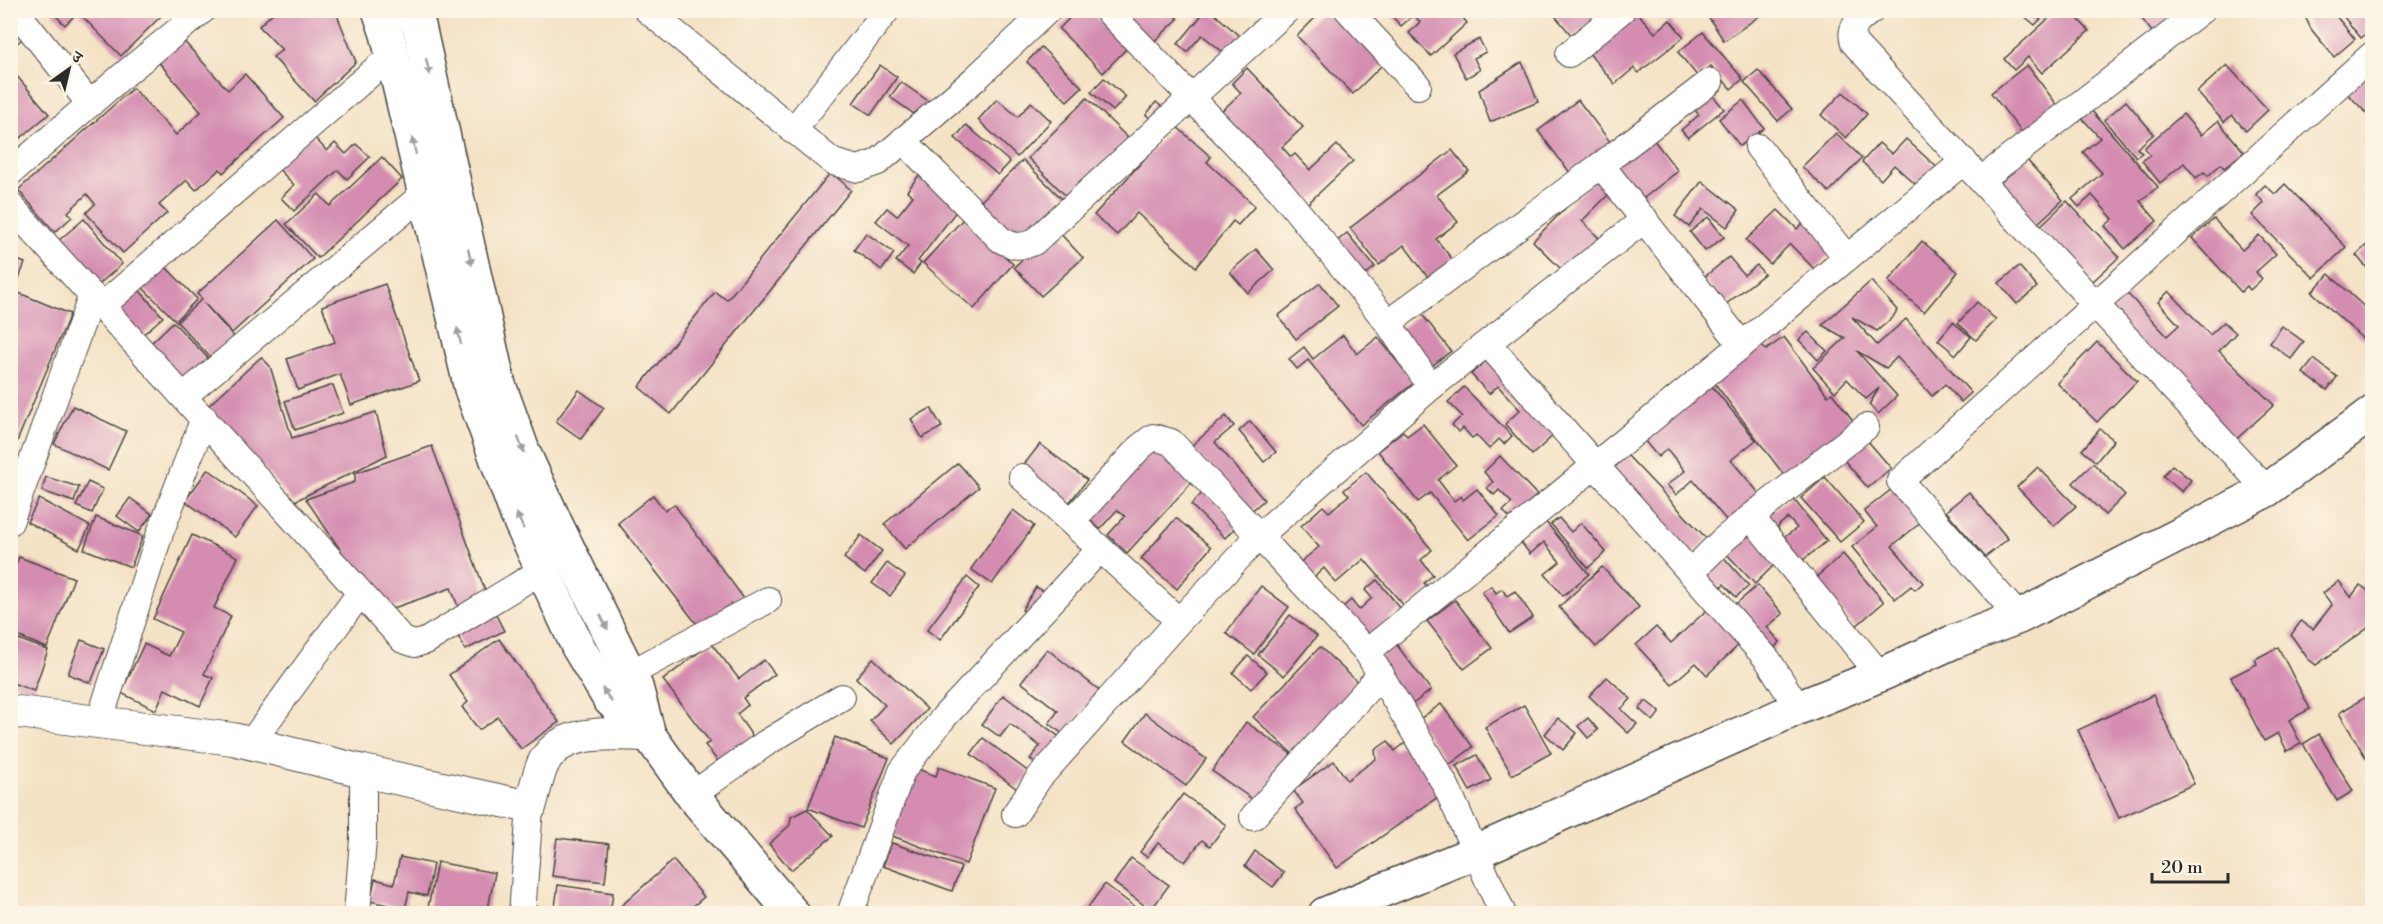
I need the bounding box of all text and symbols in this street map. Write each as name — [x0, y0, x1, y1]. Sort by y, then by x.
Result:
north arrow — [39, 39, 99, 99]
text: उ — [67, 46, 87, 69]
one-way arrow — [424, 58, 433, 77]
one-way arrow — [408, 137, 418, 155]
one-way arrow — [466, 248, 476, 267]
one-way arrow — [453, 327, 463, 345]
one-way arrow — [517, 436, 526, 454]
one-way arrow — [515, 512, 524, 529]
one-way arrow — [599, 613, 608, 630]
one-way arrow — [602, 686, 613, 703]
scale bar — [2152, 846, 2228, 884]
text: 20 m — [2161, 856, 2203, 879]

